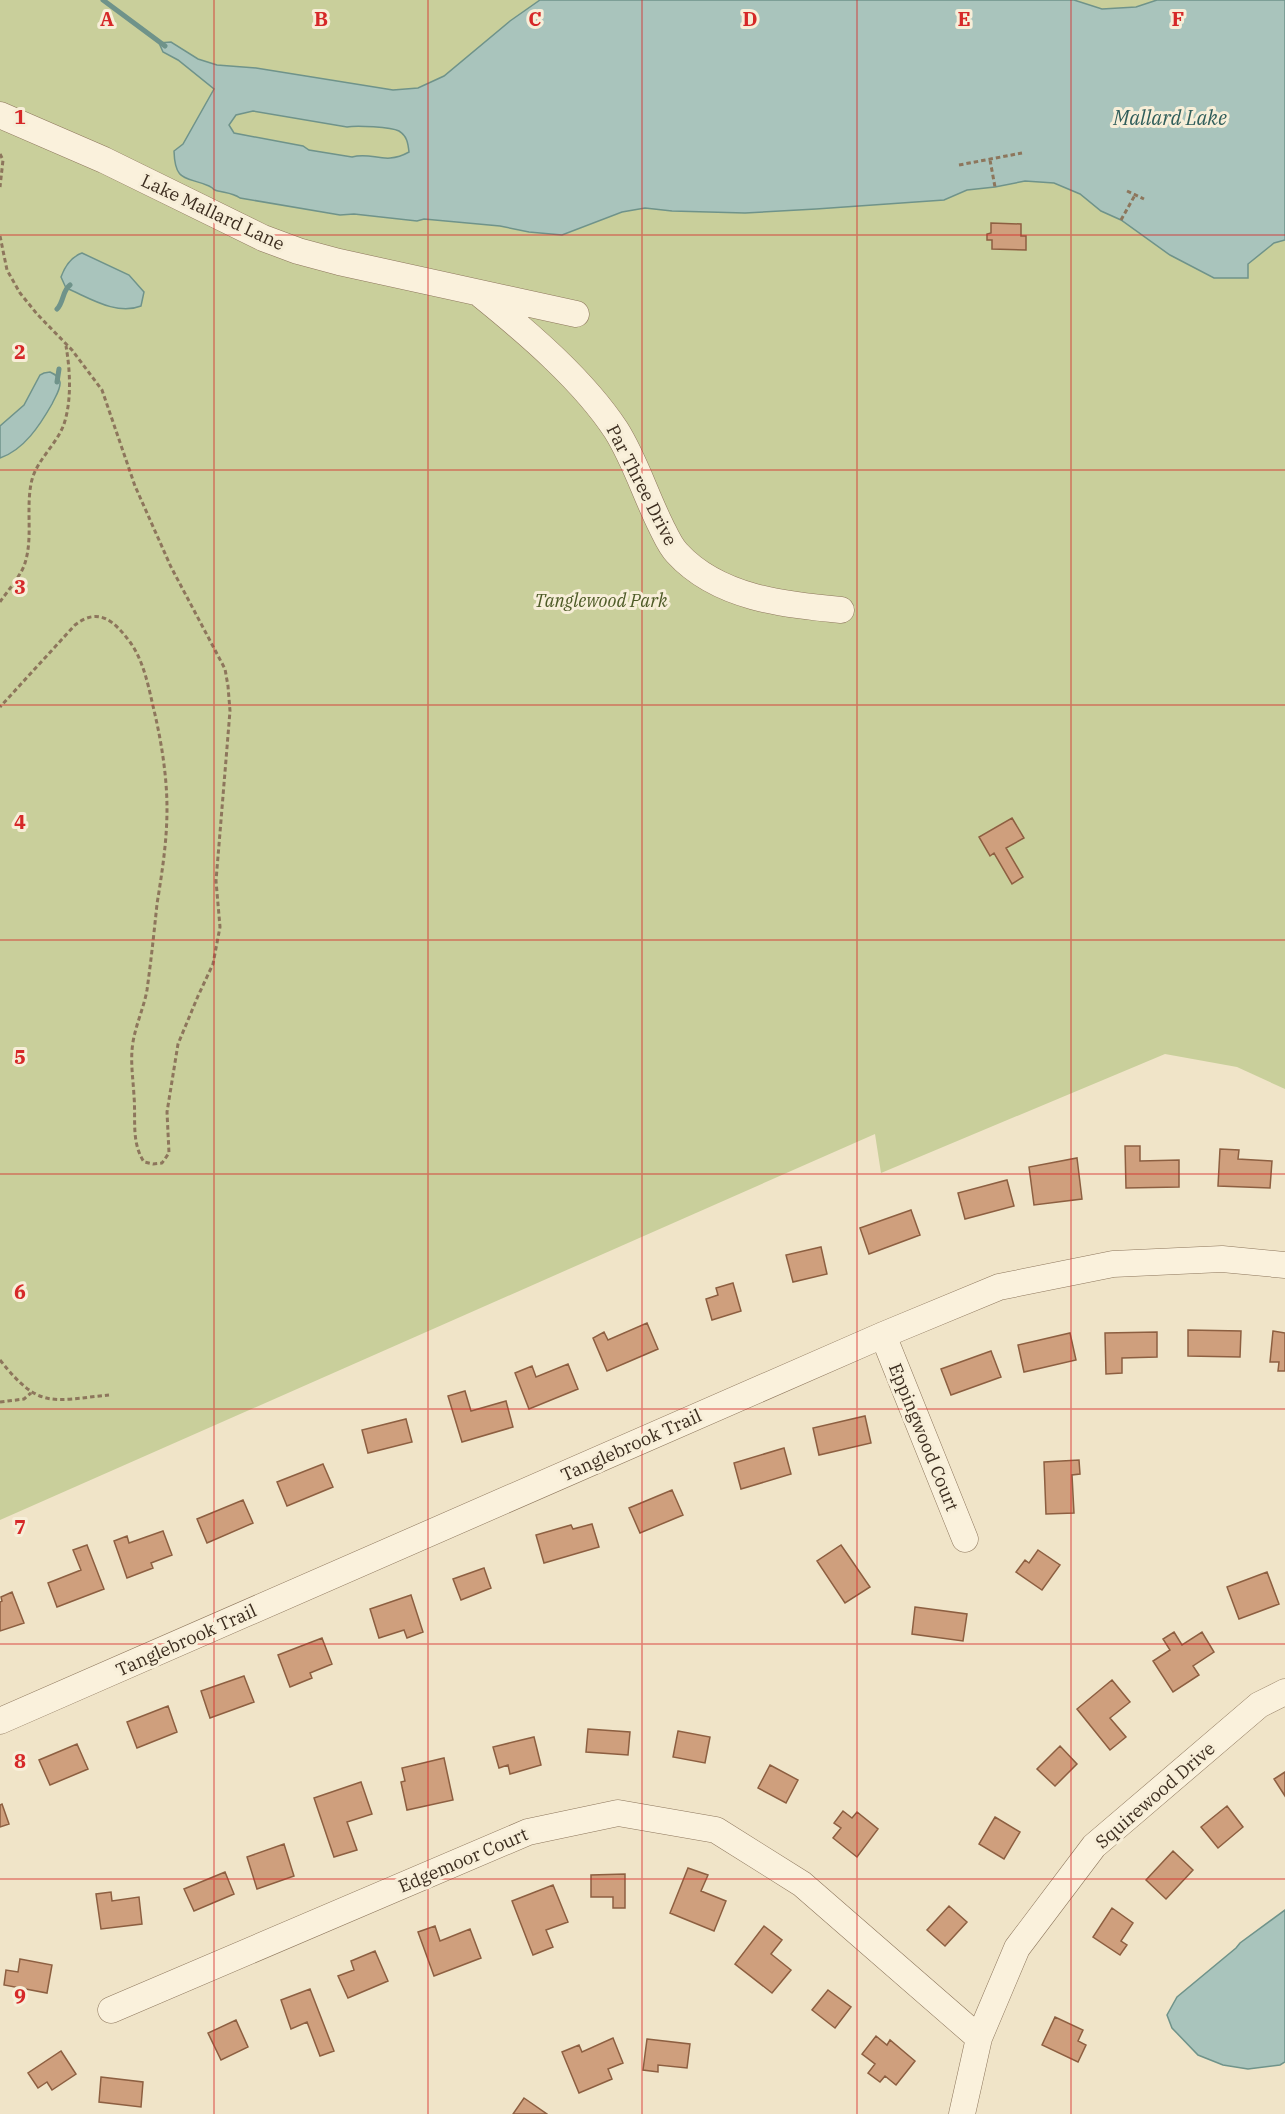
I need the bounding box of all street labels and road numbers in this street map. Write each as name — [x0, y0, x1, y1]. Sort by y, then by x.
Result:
street label: Lake Mallard Lane — [138, 169, 288, 255]
street label: Par Three Drive — [602, 421, 682, 549]
street label: Eppingwood Court — [884, 1360, 964, 1514]
street label: Tanglebrook Trail — [557, 1404, 705, 1486]
street label: Tanglebrook Trail — [112, 1599, 260, 1681]
street label: Squirewood Drive — [1091, 1737, 1219, 1853]
street label: Edgemoor Court — [395, 1822, 531, 1898]

